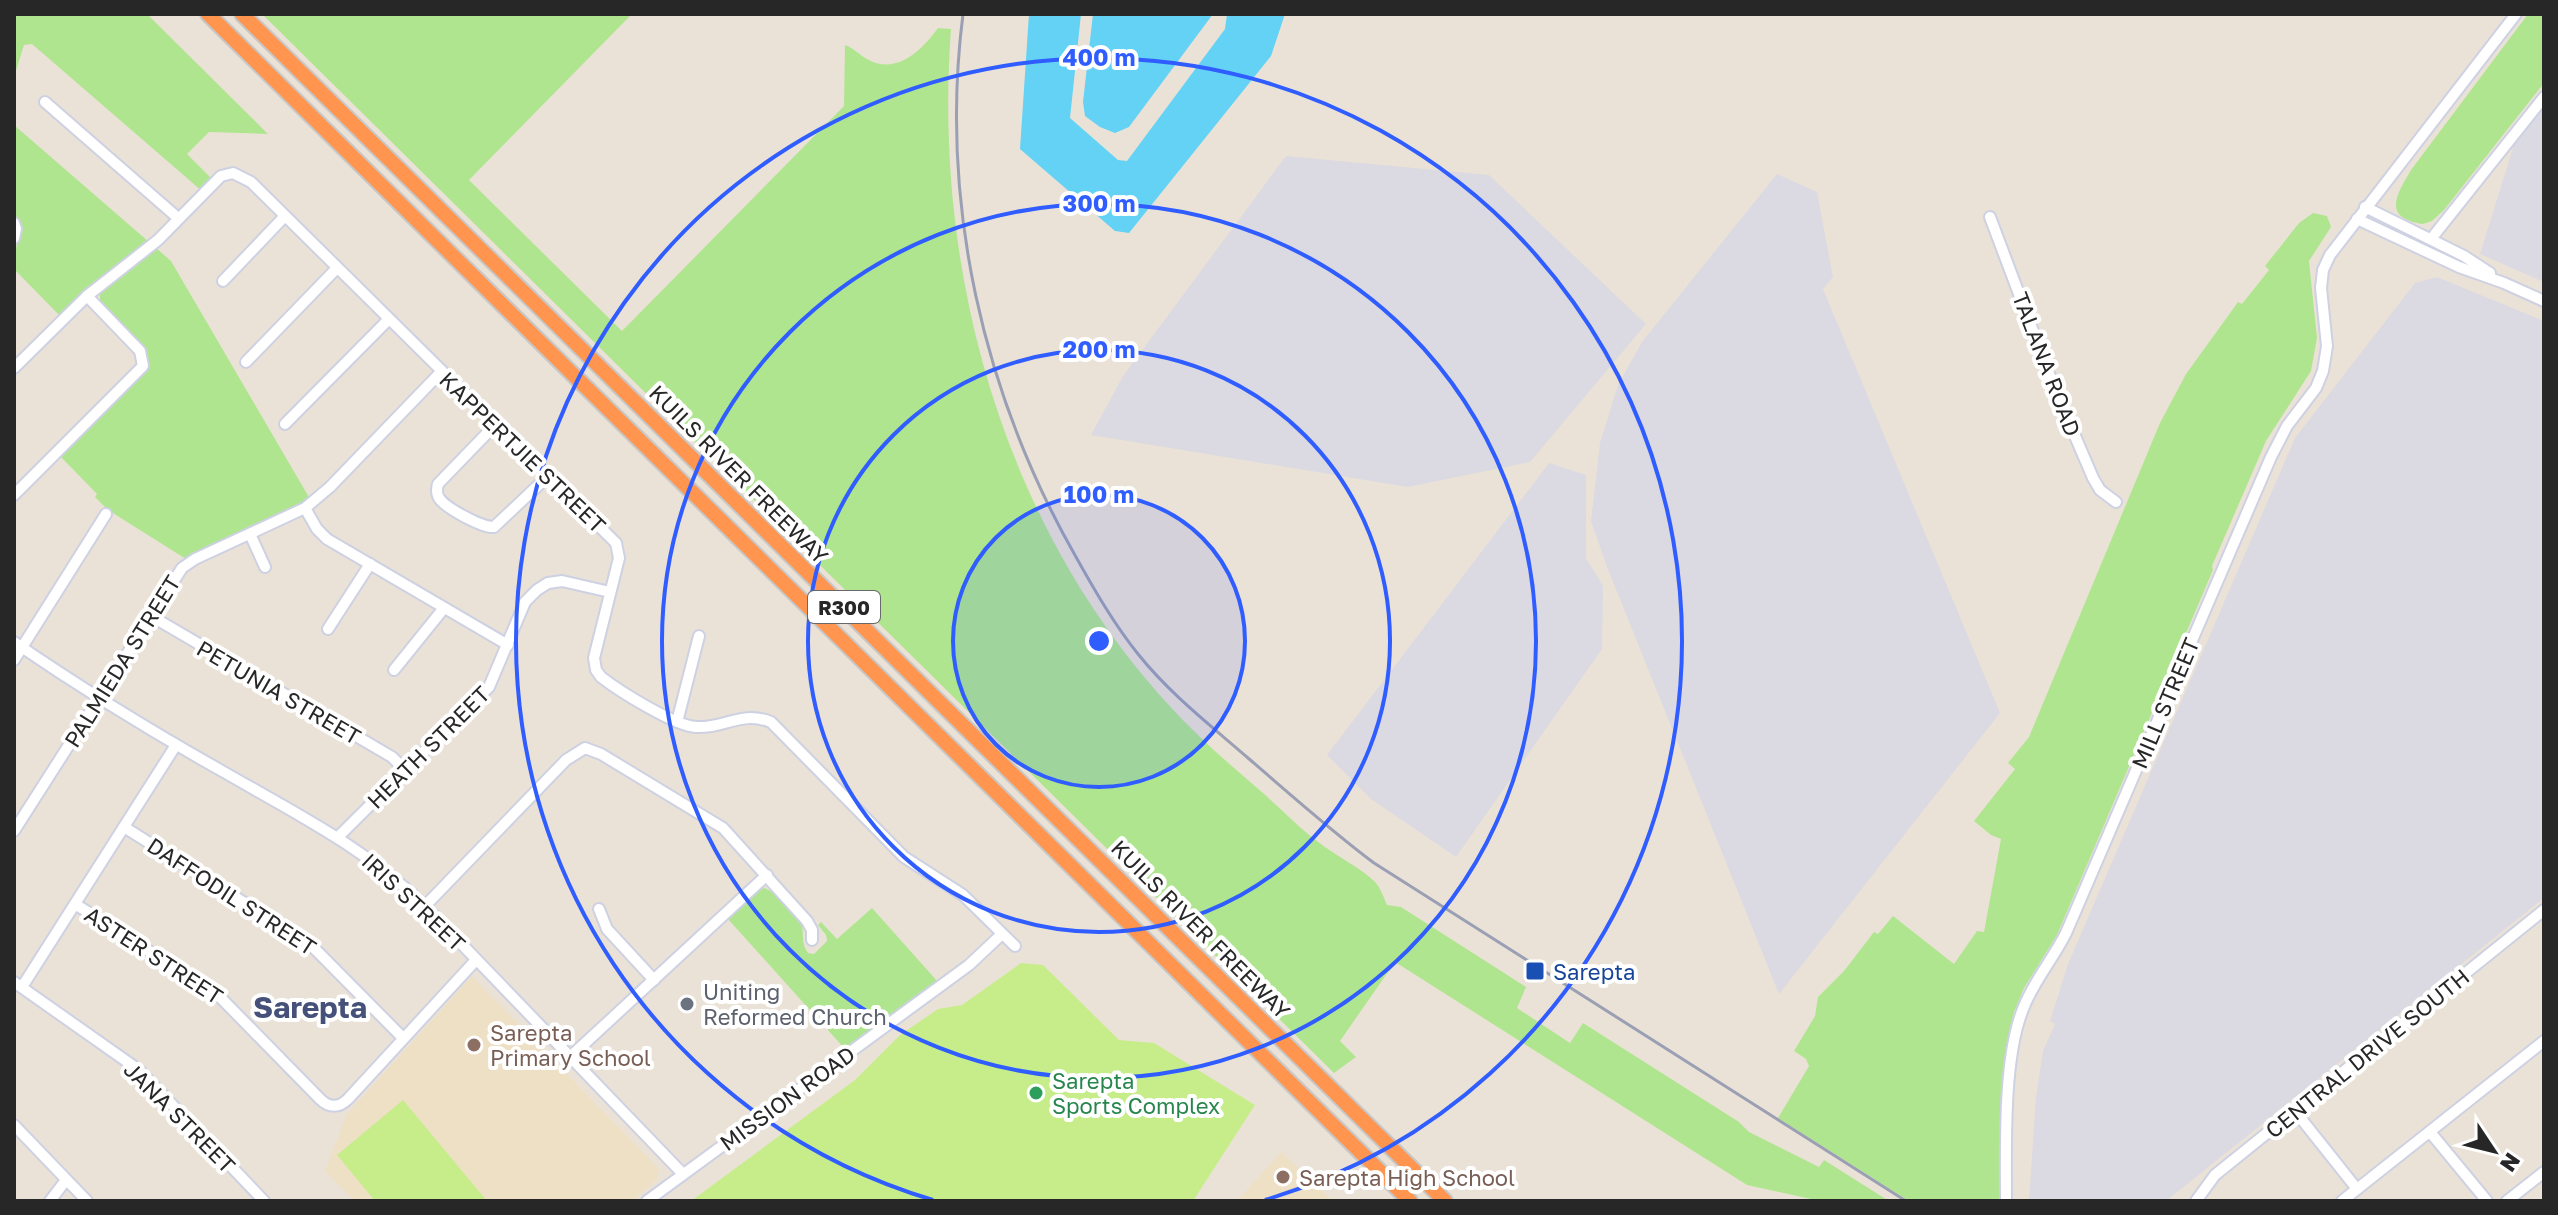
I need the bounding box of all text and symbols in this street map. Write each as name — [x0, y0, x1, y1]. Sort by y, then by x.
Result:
text: 400 m — [1062, 42, 1136, 71]
text: 300 m — [1063, 188, 1135, 217]
street label: TALANA ROAD — [2007, 288, 2087, 440]
text: 200 m — [1063, 334, 1135, 363]
street label: KAPPERTJIE STREET — [434, 366, 612, 539]
street label: KUILS RIVER FREEWAY — [644, 379, 834, 569]
text: 100 m — [1064, 479, 1134, 508]
street label: PALMIEDA STREET — [58, 570, 186, 752]
road number: R300 — [808, 591, 880, 623]
centre of rings — [1085, 627, 1113, 655]
street label: MILL STREET — [2125, 633, 2205, 773]
street label: PETUNIA STREET — [192, 634, 366, 750]
street label: HEATH STREET — [361, 680, 495, 814]
street label: DAFFODIL STREET — [143, 831, 322, 961]
street label: KUILS RIVER FREEWAY — [1106, 834, 1296, 1024]
street label: IRIS STREET — [357, 847, 472, 957]
street label: ASTER STREET — [80, 900, 228, 1010]
place label: Sarepta — [1553, 958, 1635, 985]
marker: Sarepta — [1524, 960, 1546, 982]
street label: CENTRAL DRIVE SOUTH — [2260, 963, 2474, 1143]
place label: Uniting Reformed Church — [703, 978, 887, 1030]
district label: Sarepta — [253, 989, 367, 1025]
marker: Uniting Reformed Church — [678, 995, 696, 1013]
place label: Sarepta Primary School — [490, 1019, 651, 1071]
marker: Sarepta Primary School — [465, 1036, 483, 1054]
street label: MISSION ROAD — [714, 1040, 860, 1156]
street label: JANA STREET — [119, 1056, 242, 1179]
place label: Sarepta Sports Complex — [1052, 1067, 1220, 1119]
marker: Sarepta Sports Complex — [1027, 1084, 1045, 1102]
north arrow — [2454, 1111, 2534, 1191]
text: N — [2495, 1148, 2527, 1177]
place label: Sarepta High School — [1299, 1164, 1515, 1191]
marker: Sarepta High School — [1274, 1168, 1292, 1186]

